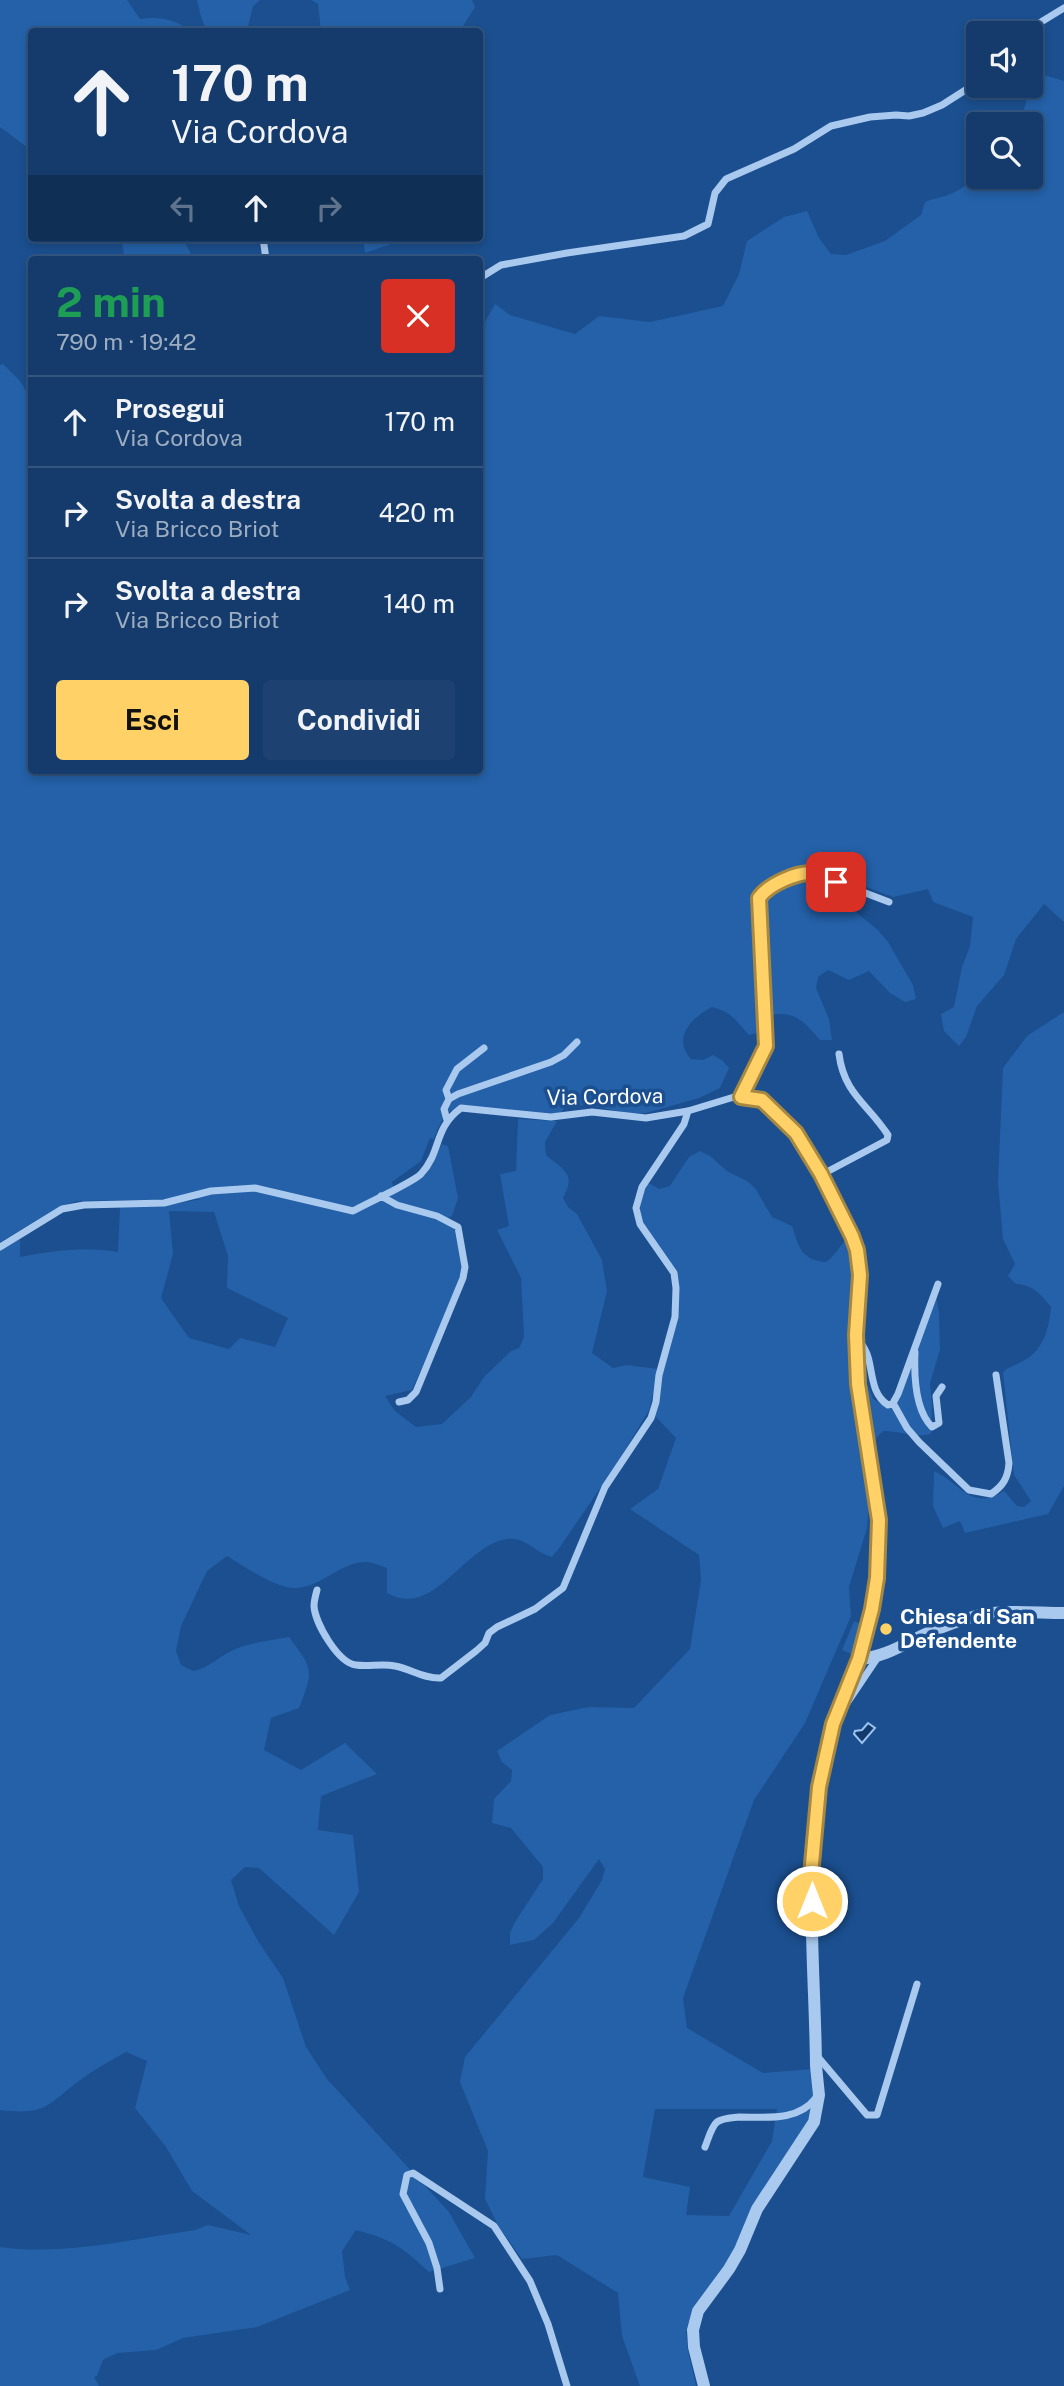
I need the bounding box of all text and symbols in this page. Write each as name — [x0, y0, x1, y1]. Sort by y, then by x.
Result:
map controls — [966, 21, 1043, 189]
button: sound — [966, 21, 1043, 98]
text: 170 m — [171, 54, 309, 112]
icon: ahead — [56, 56, 147, 147]
button: search — [966, 112, 1043, 189]
text: Via Cordova — [171, 113, 349, 150]
icon: left — [164, 189, 202, 227]
icon: ahead — [237, 189, 275, 227]
icon: right — [310, 189, 348, 227]
text: 2 min — [56, 277, 166, 326]
button: close — [381, 279, 455, 353]
text: 790 m · 19:42 — [56, 328, 196, 355]
text: Prosegui — [115, 393, 225, 424]
icon: ahead — [56, 403, 94, 441]
text: 170 m — [385, 406, 455, 437]
text: Via Cordova — [115, 424, 243, 451]
text: Svolta a destra — [115, 484, 301, 515]
icon: right — [56, 494, 94, 532]
text: 420 m — [378, 497, 455, 528]
text: Via Bricco Briot — [115, 515, 279, 542]
text: Svolta a destra — [115, 575, 301, 606]
icon: right — [56, 585, 94, 623]
text: 140 m — [383, 588, 455, 619]
text: Via Bricco Briot — [115, 606, 279, 633]
button: Esci — [56, 680, 249, 760]
button: Condividi — [263, 680, 455, 760]
pin — [806, 852, 866, 912]
icon: arrive — [817, 863, 855, 901]
street label: Via Cordova — [547, 1083, 663, 1110]
place label: Chiesa di San Defendente — [900, 1604, 1035, 1653]
marker: Chiesa di San Defendente — [878, 1621, 894, 1637]
position arrow — [775, 1864, 849, 1938]

